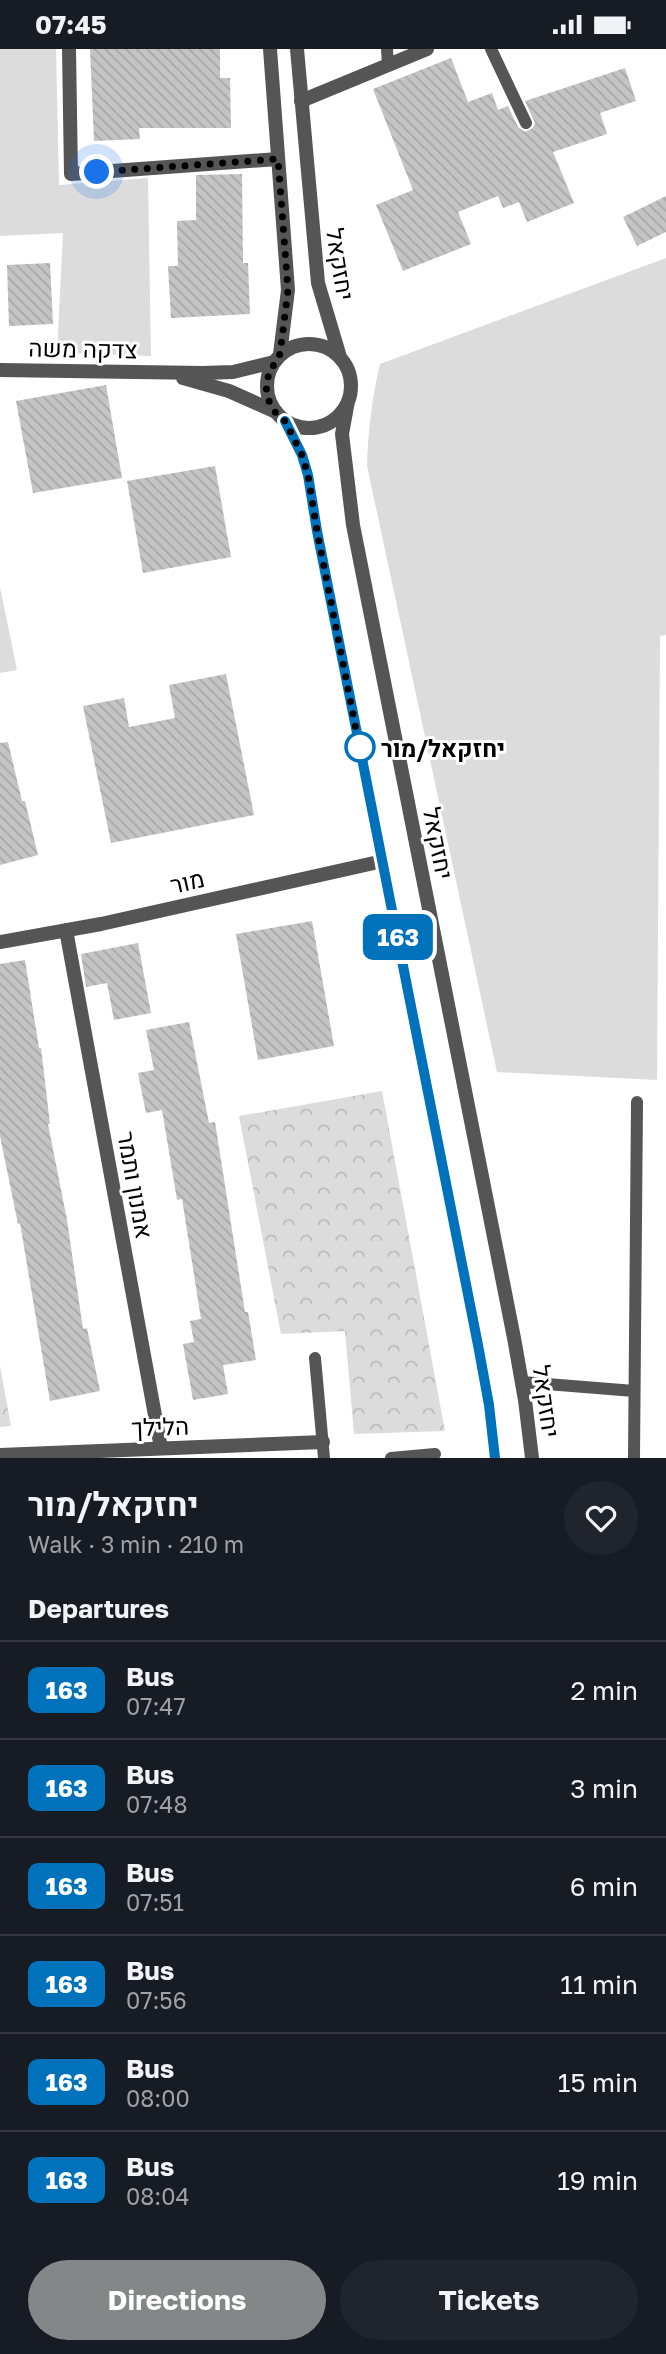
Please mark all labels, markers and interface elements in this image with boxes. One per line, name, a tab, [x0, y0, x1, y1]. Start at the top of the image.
text: 07:45	[35, 9, 107, 40]
your location	[79, 154, 114, 189]
street label: יחזקאל	[321, 226, 361, 302]
street label: צדקה משה	[28, 333, 138, 363]
marker: יחזקאל/מור	[345, 732, 375, 762]
place label: יחזקאל/מור	[381, 733, 505, 762]
street label: יחזקאל	[418, 804, 460, 882]
street label: מור	[167, 863, 207, 899]
line badge: 163	[358, 914, 438, 960]
text: 163	[377, 922, 419, 951]
street label: אמנון ותמר	[112, 1129, 160, 1241]
street label: יחזקאל	[528, 1363, 566, 1439]
street label: הלילך	[131, 1410, 189, 1442]
button: heart	[564, 1481, 638, 1555]
text: יחזקאל/מור	[28, 1484, 199, 1523]
text: Walk · 3 min · 210 m	[28, 1530, 244, 1558]
text: Departures	[28, 1593, 169, 1624]
text: Bus	[126, 1661, 174, 1692]
text: 163	[45, 1675, 88, 1704]
text: 2 min	[570, 1675, 638, 1706]
text: 07:47	[126, 1692, 186, 1720]
text: Bus	[126, 1759, 174, 1790]
text: 163	[45, 1773, 88, 1802]
text: 3 min	[570, 1773, 638, 1804]
text: 07:48	[126, 1790, 187, 1818]
text: Bus	[126, 1857, 174, 1888]
text: 163	[45, 1871, 88, 1900]
text: 6 min	[570, 1871, 638, 1902]
text: 07:51	[126, 1888, 184, 1916]
text: Bus	[126, 1955, 174, 1986]
text: 163	[45, 1969, 88, 1998]
text: 11 min	[560, 1969, 638, 2000]
text: 07:56	[126, 1986, 187, 2014]
text: Bus	[126, 2053, 174, 2084]
text: 163	[45, 2067, 88, 2096]
text: 15 min	[558, 2067, 638, 2098]
text: 08:00	[126, 2084, 190, 2112]
text: Bus	[126, 2151, 174, 2182]
text: 163	[45, 2165, 88, 2194]
text: 19 min	[557, 2165, 638, 2196]
text: 08:04	[126, 2182, 189, 2210]
button: Directions	[28, 2260, 326, 2340]
button: Tickets	[340, 2260, 638, 2340]

